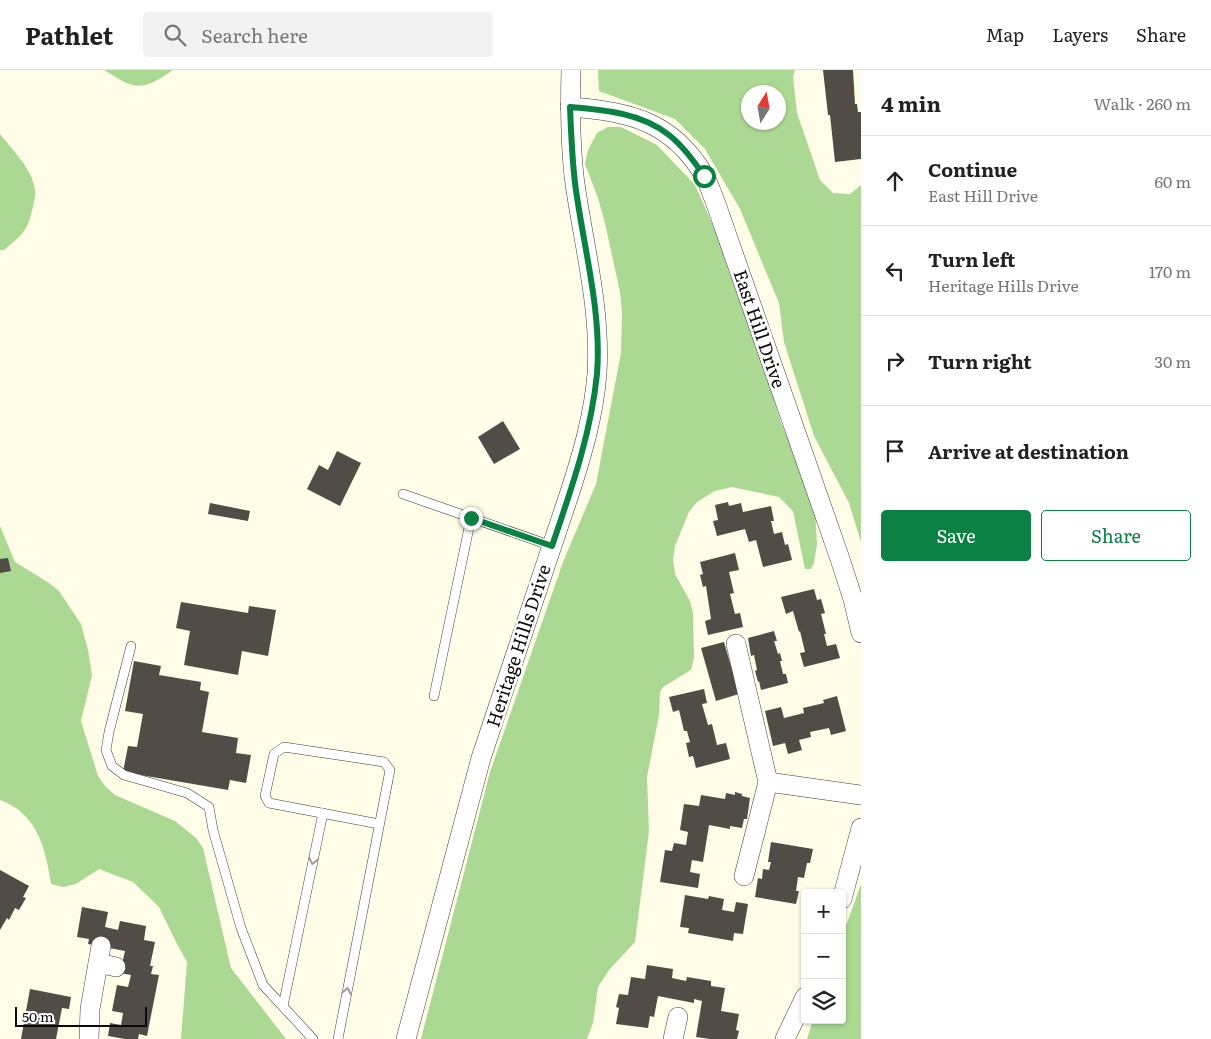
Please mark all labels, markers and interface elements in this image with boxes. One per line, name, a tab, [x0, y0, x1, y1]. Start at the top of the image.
search box	[143, 12, 493, 57]
text: Pathlet	[25, 17, 113, 52]
icon: search	[161, 21, 189, 49]
text: Search here	[201, 21, 308, 49]
text: Map	[986, 21, 1024, 48]
text: Layers	[1052, 21, 1108, 48]
text: Share	[1136, 21, 1186, 48]
north arrow	[741, 85, 786, 130]
text: 4 min	[881, 87, 941, 118]
text: Walk · 260 m	[1094, 91, 1191, 115]
text: Continue	[928, 155, 1017, 183]
route start	[693, 165, 716, 188]
icon: ahead	[881, 167, 909, 195]
text: 60 m	[1154, 169, 1191, 193]
text: East Hill Drive	[928, 183, 1038, 207]
text: Turn left	[928, 245, 1015, 273]
icon: left	[881, 257, 909, 285]
text: 170 m	[1149, 259, 1191, 283]
street label: East Hill Drive	[727, 266, 793, 391]
text: Heritage Hills Drive	[928, 273, 1079, 297]
icon: right	[881, 347, 909, 375]
text: Turn right	[928, 347, 1032, 375]
text: 30 m	[1154, 349, 1191, 373]
icon: arrive	[881, 437, 909, 465]
text: Arrive at destination	[928, 437, 1129, 465]
route end	[460, 507, 483, 530]
button: Save	[881, 510, 1031, 561]
button: Share	[1041, 510, 1191, 561]
street label: Heritage Hills Drive	[479, 561, 557, 730]
one-way arrow	[308, 857, 318, 865]
map controls	[801, 889, 846, 1024]
button: +	[801, 889, 846, 934]
button: −	[801, 934, 846, 979]
button: layers	[801, 979, 846, 1024]
one-way arrow	[342, 987, 352, 995]
scale bar	[15, 1004, 148, 1027]
text: 50 m	[22, 1006, 54, 1026]

